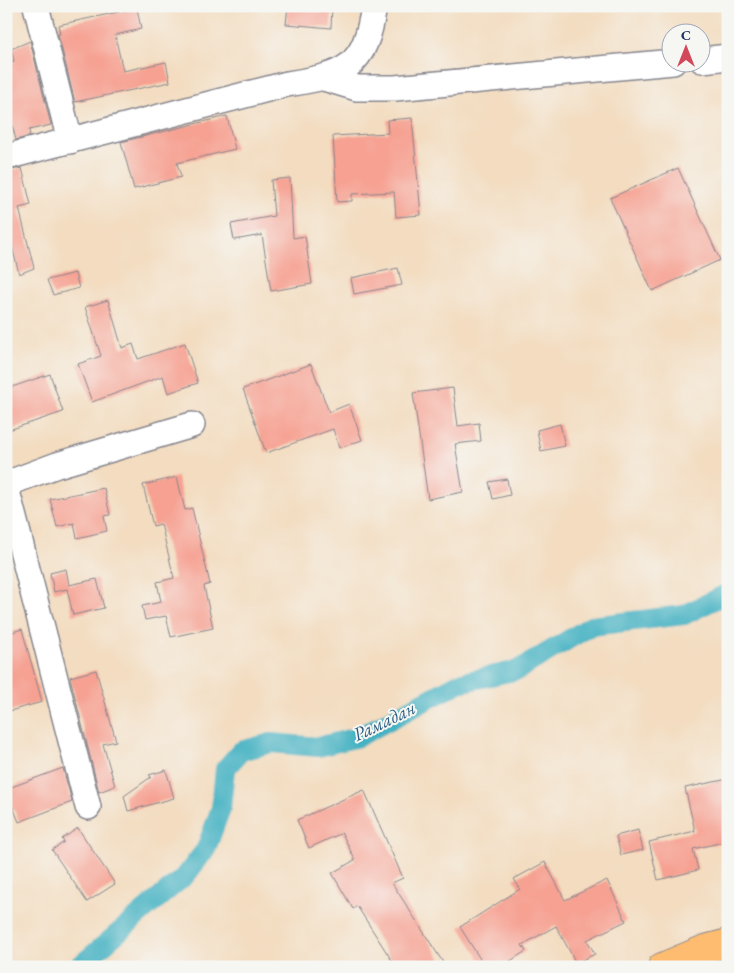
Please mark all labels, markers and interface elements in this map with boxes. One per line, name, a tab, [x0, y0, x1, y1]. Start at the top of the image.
north arrow	[662, 22, 712, 72]
text: С	[681, 26, 691, 44]
water label: Рамадан	[348, 695, 420, 747]

